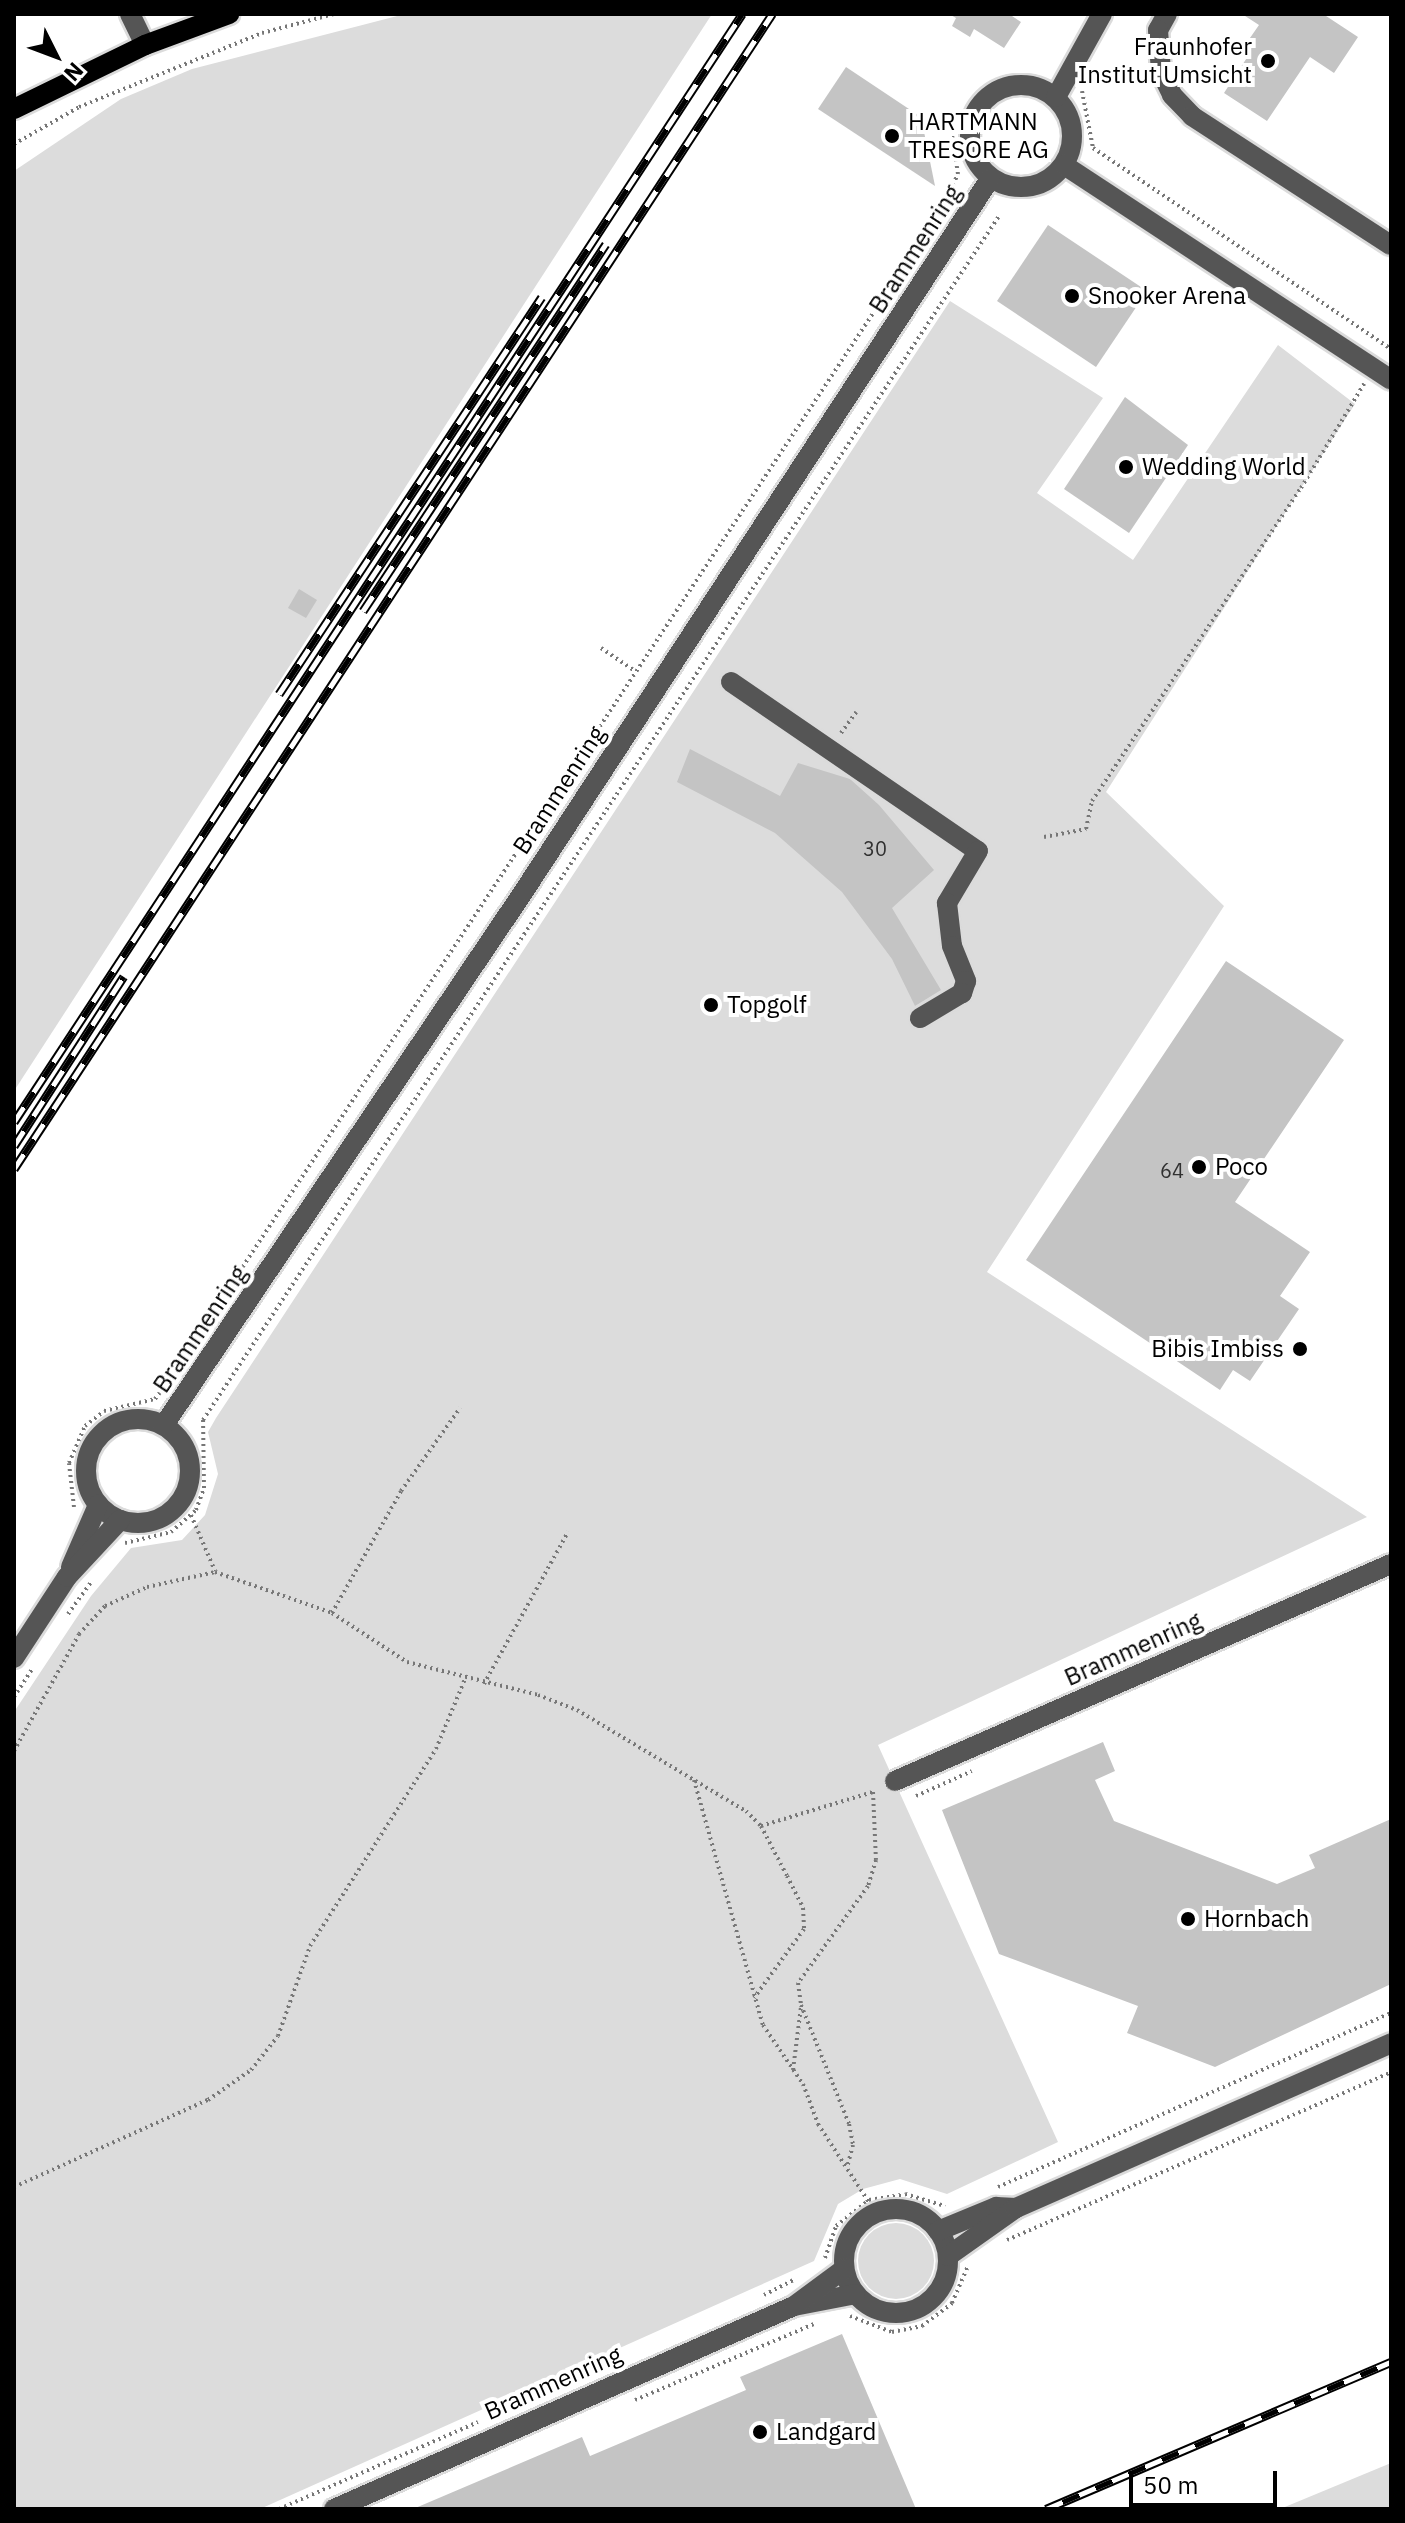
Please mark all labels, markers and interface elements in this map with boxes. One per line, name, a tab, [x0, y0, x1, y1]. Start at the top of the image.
north arrow	[16, 16, 96, 96]
place label: Fraunhofer Institut Umsicht	[1078, 33, 1252, 89]
marker: Fraunhofer Institut Umsicht	[1259, 52, 1277, 70]
text: N	[58, 57, 90, 88]
place label: HARTMANN TRESORE AG	[908, 108, 1049, 164]
marker: HARTMANN TRESORE AG	[883, 127, 901, 145]
street label: Brammenring	[863, 180, 967, 318]
place label: Snooker Arena	[1088, 282, 1246, 310]
marker: Snooker Arena	[1063, 287, 1081, 305]
place label: Wedding World	[1142, 453, 1306, 481]
marker: Wedding World	[1117, 458, 1135, 476]
street label: Brammenring	[507, 721, 611, 859]
house number: 30	[863, 836, 887, 860]
place label: Topgolf	[727, 991, 807, 1019]
marker: Topgolf	[702, 996, 720, 1014]
place label: Poco	[1215, 1153, 1268, 1181]
house number: 64	[1160, 1158, 1184, 1182]
marker: Poco	[1190, 1158, 1208, 1176]
street label: Brammenring	[147, 1260, 253, 1398]
place label: Bibis Imbiss	[1151, 1335, 1284, 1363]
marker: Bibis Imbiss	[1291, 1340, 1309, 1358]
street label: Brammenring	[1060, 1606, 1206, 1692]
place label: Hornbach	[1204, 1905, 1309, 1933]
marker: Hornbach	[1179, 1910, 1197, 1928]
street label: Brammenring	[480, 2340, 626, 2426]
place label: Landgard	[776, 2418, 876, 2446]
marker: Landgard	[751, 2423, 769, 2441]
scale bar	[1133, 2455, 1281, 2505]
text: 50 m	[1143, 2469, 1198, 2501]

